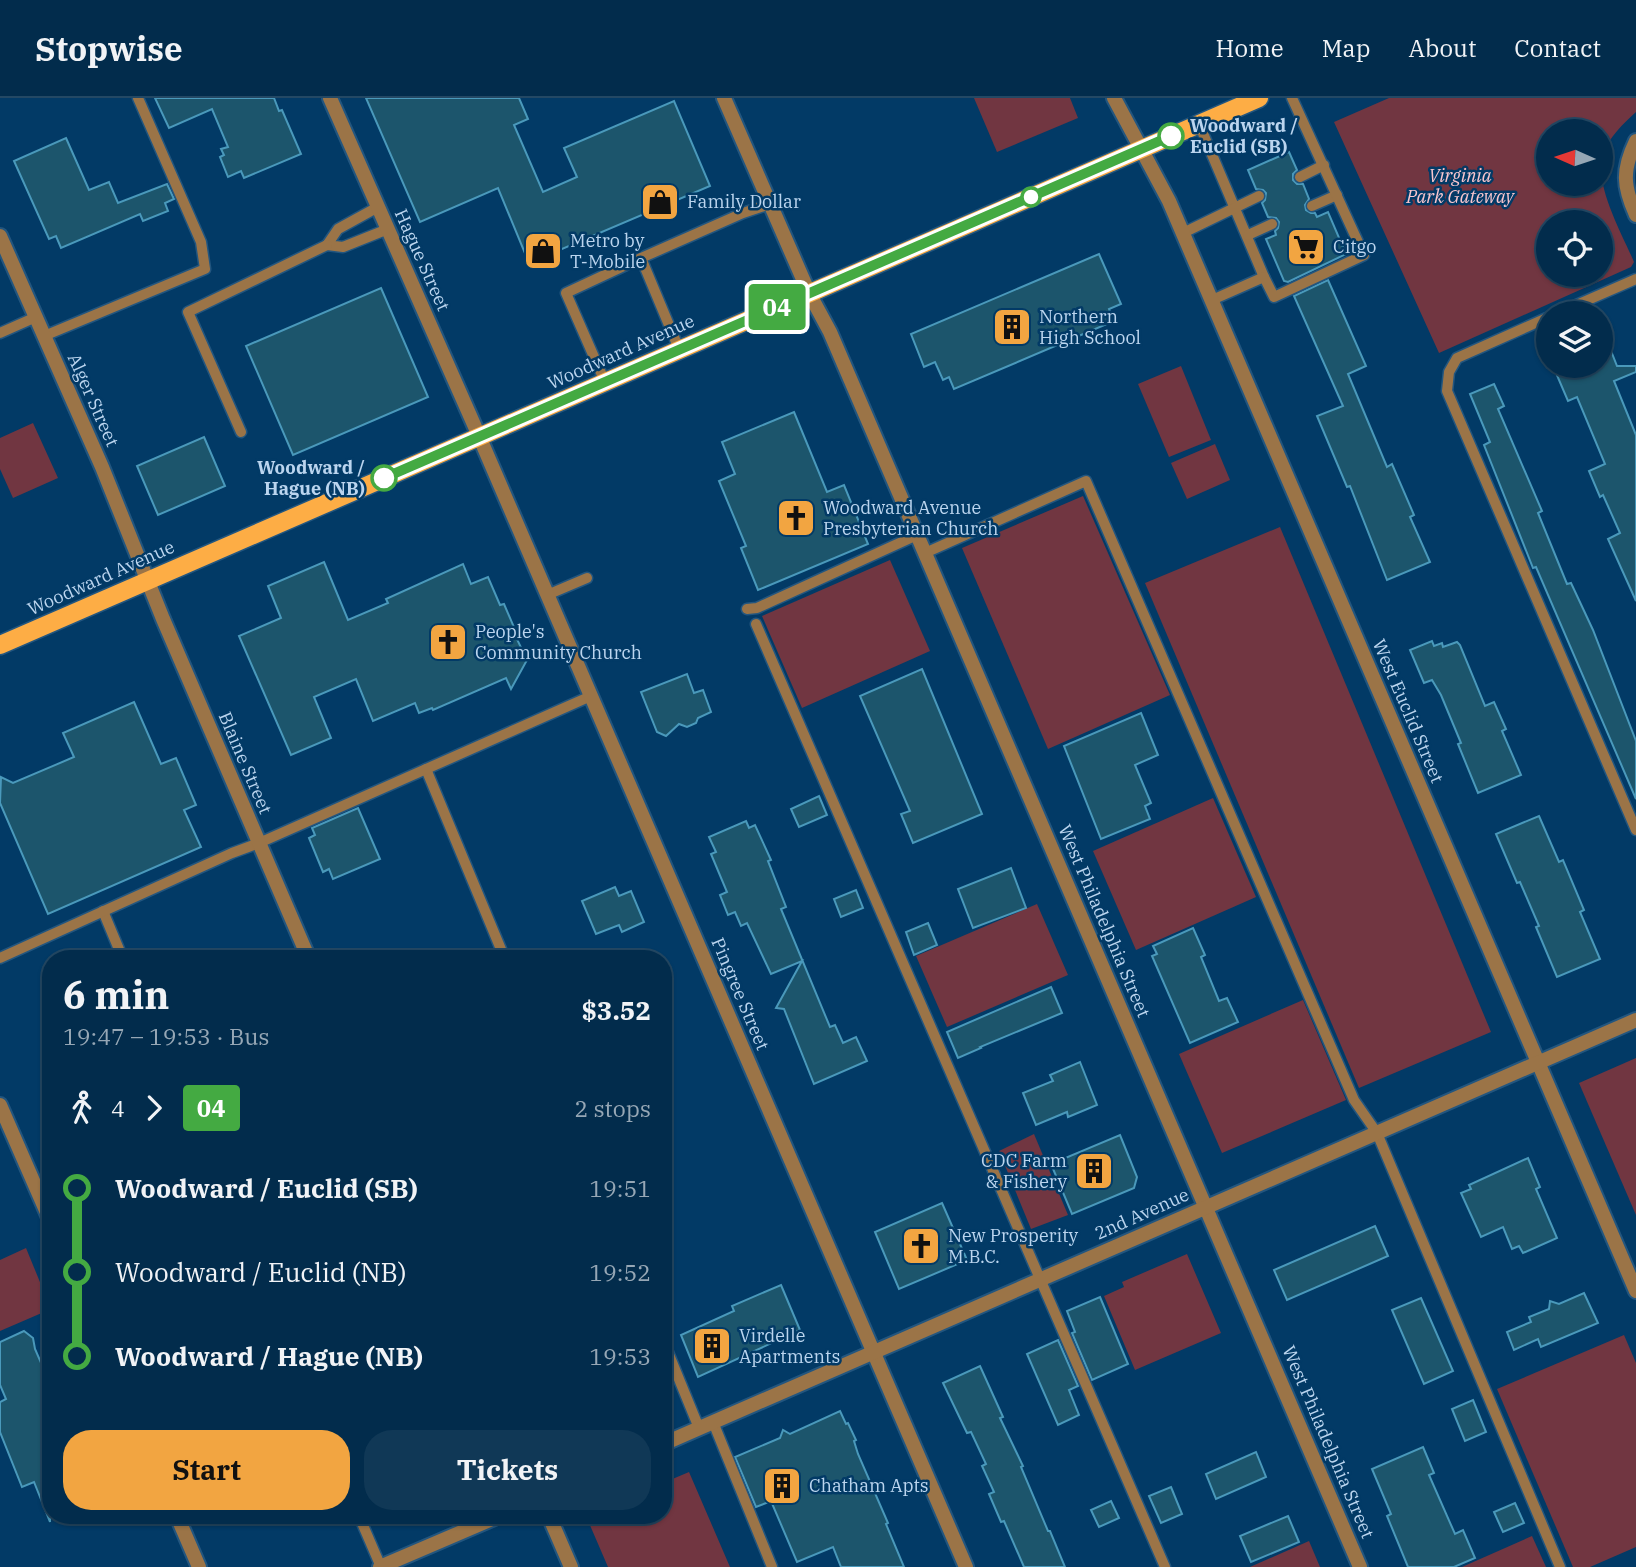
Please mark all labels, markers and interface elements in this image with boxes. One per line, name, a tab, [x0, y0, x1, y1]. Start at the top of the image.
text: Stopwise	[35, 27, 183, 70]
text: Home	[1216, 32, 1284, 64]
text: Map	[1322, 32, 1370, 64]
text: About	[1408, 32, 1476, 64]
text: Contact	[1514, 32, 1601, 64]
place label: Woodward / Euclid (SB)	[1190, 114, 1298, 158]
north arrow	[1536, 119, 1614, 196]
map controls	[1536, 119, 1613, 378]
marker: Woodward / Euclid (SB)	[1158, 123, 1184, 149]
park label: Virginia Park Gateway	[1405, 164, 1516, 208]
shop icon: Family Dollar	[639, 181, 681, 223]
unlabelled marker	[1021, 187, 1041, 207]
place label: Family Dollar	[687, 190, 801, 213]
street label: Hague Street	[390, 205, 455, 314]
button: locate	[1536, 210, 1613, 287]
supermarket icon: Citgo	[1285, 226, 1327, 268]
place label: Metro by T-Mobile	[570, 229, 645, 273]
shop icon: Metro by T-Mobile	[522, 230, 564, 272]
place label: Citgo	[1333, 235, 1376, 258]
line badge: 04	[746, 284, 808, 330]
text: 04	[763, 291, 791, 323]
button: layers	[1536, 301, 1613, 378]
place label: Northern High School	[1039, 305, 1141, 349]
building icon: Northern High School	[991, 306, 1033, 348]
street label: Woodward Avenue	[544, 309, 698, 394]
street label: Alger Street	[63, 350, 124, 450]
place label: Woodward / Hague (NB)	[257, 456, 365, 500]
marker: Woodward / Hague (NB)	[371, 465, 397, 491]
place label: Woodward Avenue Presbyterian Church	[823, 496, 999, 540]
church icon: Woodward Avenue Presbyterian Church	[775, 497, 817, 539]
street label: Woodward Avenue	[24, 535, 178, 620]
place label: People's Community Church	[475, 620, 642, 664]
church icon: People's Community Church	[427, 621, 469, 663]
street label: West Euclid Street	[1368, 635, 1449, 786]
street label: Blaine Street	[214, 708, 277, 817]
street label: West Philadelphia Street	[1053, 821, 1156, 1021]
street label: Pingree Street	[706, 934, 775, 1054]
text: 6 min	[63, 970, 169, 1019]
text: $3.52	[581, 993, 651, 1027]
text: 19:47 – 19:53 · Bus	[63, 1021, 270, 1051]
icon: walk	[63, 1089, 101, 1127]
icon: forward	[135, 1089, 173, 1127]
text: 04	[197, 1092, 226, 1124]
text: 4	[111, 1093, 125, 1123]
text: 2 stops	[574, 1093, 651, 1123]
place label: CDC Farm & Fishery	[981, 1149, 1067, 1193]
building icon: CDC Farm & Fishery	[1073, 1150, 1115, 1192]
text: Woodward / Euclid (SB)	[115, 1171, 418, 1205]
text: 19:51	[589, 1173, 651, 1203]
street label: 2nd Avenue	[1091, 1183, 1192, 1245]
place label: New Prosperity M.B.C.	[948, 1224, 1079, 1268]
church icon: New Prosperity M.B.C.	[900, 1225, 942, 1267]
text: Woodward / Euclid (NB)	[115, 1255, 407, 1289]
text: 19:52	[589, 1257, 651, 1287]
place label: Virdelle Apartments	[739, 1324, 840, 1368]
building icon: Virdelle Apartments	[691, 1325, 733, 1367]
text: Woodward / Hague (NB)	[115, 1339, 423, 1373]
text: 19:53	[589, 1341, 651, 1371]
street label: West Philadelphia Street	[1277, 1342, 1380, 1542]
button: Start	[63, 1430, 350, 1510]
button: Tickets	[364, 1430, 651, 1510]
building icon: Chatham Apts	[761, 1465, 803, 1507]
place label: Chatham Apts	[809, 1474, 929, 1497]

